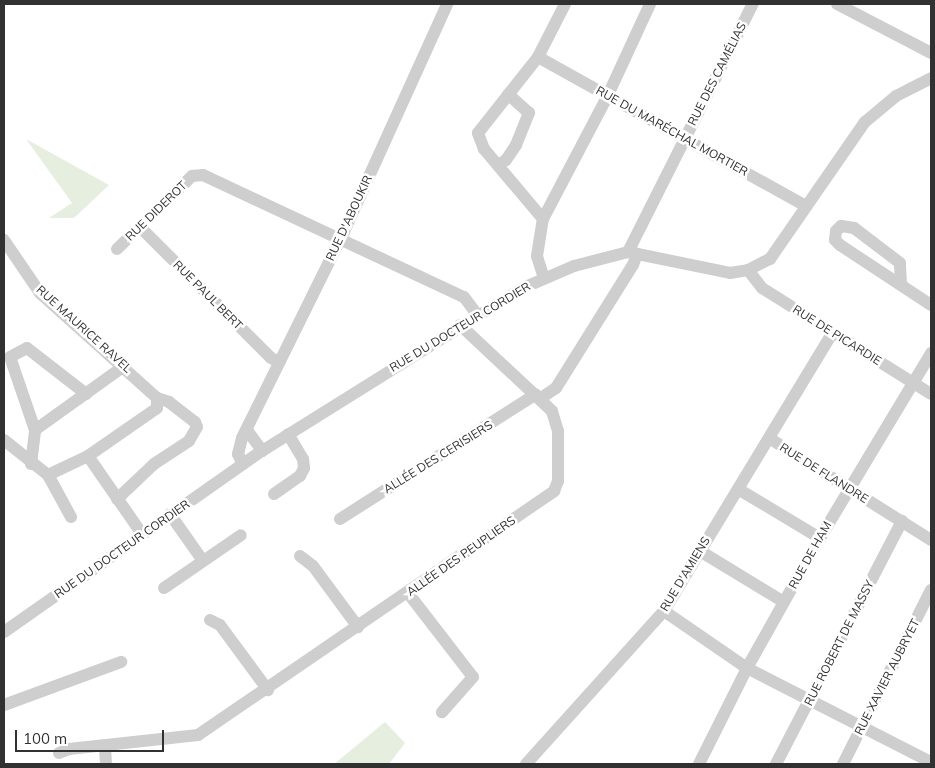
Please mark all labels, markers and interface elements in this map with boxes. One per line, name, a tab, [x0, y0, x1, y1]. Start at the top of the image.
street label: RUE DES CAMÉLIAS	[685, 20, 749, 128]
street label: RUE DU MARÉCHAL MORTIER	[593, 83, 751, 179]
street label: RUE D'ABOUKIR	[323, 173, 375, 263]
street label: RUE DIDEROT	[122, 178, 190, 244]
street label: RUE PAUL BERT	[170, 257, 246, 333]
street label: RUE DU DOCTEUR CORDIER	[387, 279, 533, 375]
street label: RUE MAURICE RAVEL	[33, 282, 135, 376]
street label: RUE DE PICARDIE	[790, 302, 884, 368]
street label: ALLÉE DES CERISIERS	[381, 418, 495, 496]
street label: RUE DE FLANDRE	[777, 440, 871, 506]
street label: RUE DU DOCTEUR CORDIER	[52, 497, 192, 601]
street label: ALLÉE DES PEUPLIERS	[404, 513, 518, 599]
street label: RUE DE HAM	[786, 519, 834, 591]
street label: RUE D'AMIENS	[657, 534, 713, 614]
street label: RUE ROBERT DE MASSY	[801, 578, 877, 708]
street label: RUE XAVIER AUBRYET	[851, 616, 923, 738]
scale bar	[18, 720, 166, 752]
text: 100 m	[23, 729, 67, 748]

